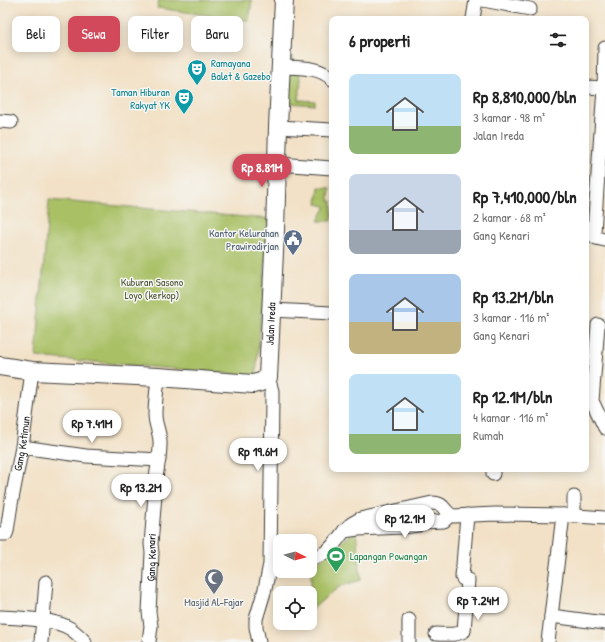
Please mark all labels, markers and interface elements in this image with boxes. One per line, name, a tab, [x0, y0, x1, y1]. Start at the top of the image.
chip: Beli	[12, 16, 60, 52]
chip: Sewa	[68, 16, 120, 52]
chip: Filter	[128, 16, 183, 52]
chip: Baru	[191, 16, 243, 52]
text: 6 properti	[349, 29, 411, 52]
icon: filters	[547, 29, 569, 51]
place label: Ramayana Balet & Gazebo	[211, 56, 271, 83]
theatre icon: Ramayana Balet & Gazebo	[186, 58, 208, 86]
place label: Taman Hiburan Rakyat YK	[111, 85, 170, 112]
text: Rp 8,810,000/bln	[473, 85, 577, 108]
theatre icon: Taman Hiburan Rakyat YK	[173, 87, 195, 115]
icon: home	[381, 90, 429, 138]
text: 3 kamar · 98 m²	[473, 108, 545, 126]
text: Jalan Ireda	[473, 126, 524, 144]
pin: Rp 8.81M	[221, 154, 303, 188]
text: Rp 8.81M	[242, 158, 282, 176]
text: Rp 7,410,000/bln	[473, 185, 577, 208]
icon: home	[381, 190, 429, 238]
text: 2 kamar · 68 m²	[473, 208, 546, 226]
place label: Kantor Kelurahan Prawirodirjan	[209, 226, 279, 253]
text: Gang Kenari	[473, 226, 530, 244]
public building icon: Kantor Kelurahan Prawirodirjan	[282, 228, 304, 256]
park label: Kuburan Sasono Loyo (kerkop)	[121, 275, 184, 302]
text: Rp 13.2M/bln	[473, 285, 554, 308]
icon: home	[381, 290, 429, 338]
street label: Jalan Ireda	[263, 301, 279, 346]
text: 3 kamar · 116 m²	[473, 308, 549, 326]
text: Gang Kenari	[473, 326, 530, 344]
text: Rp 12.1M/bln	[473, 385, 552, 408]
icon: home	[381, 390, 429, 438]
text: 4 kamar · 116 m²	[473, 408, 548, 426]
pin: Rp 7.41M	[51, 410, 133, 444]
text: Rp 7.41M	[71, 414, 113, 432]
street label: Gang Ketimun	[11, 415, 33, 472]
text: Rumah	[473, 426, 504, 444]
pin: Rp 19.6M	[217, 438, 299, 472]
text: Rp 19.6M	[238, 442, 278, 460]
pin: Rp 13.2M	[100, 474, 182, 508]
text: Rp 13.2M	[120, 478, 162, 496]
pin: Rp 12.1M	[364, 505, 446, 539]
text: Rp 12.1M	[385, 509, 425, 527]
street label: Gang Kenari	[144, 533, 159, 582]
north arrow	[273, 534, 317, 578]
map controls	[273, 534, 317, 630]
sports icon: Lapangan Powangan	[325, 545, 347, 573]
place label: Lapangan Powangan	[350, 549, 427, 563]
mosque icon: Masjid Al-Fajar	[203, 567, 225, 595]
button: locate	[273, 586, 317, 630]
pin: Rp 7.24M	[437, 587, 519, 621]
text: Rp 7.24M	[457, 591, 499, 609]
place label: Masjid Al-Fajar	[184, 595, 244, 609]

